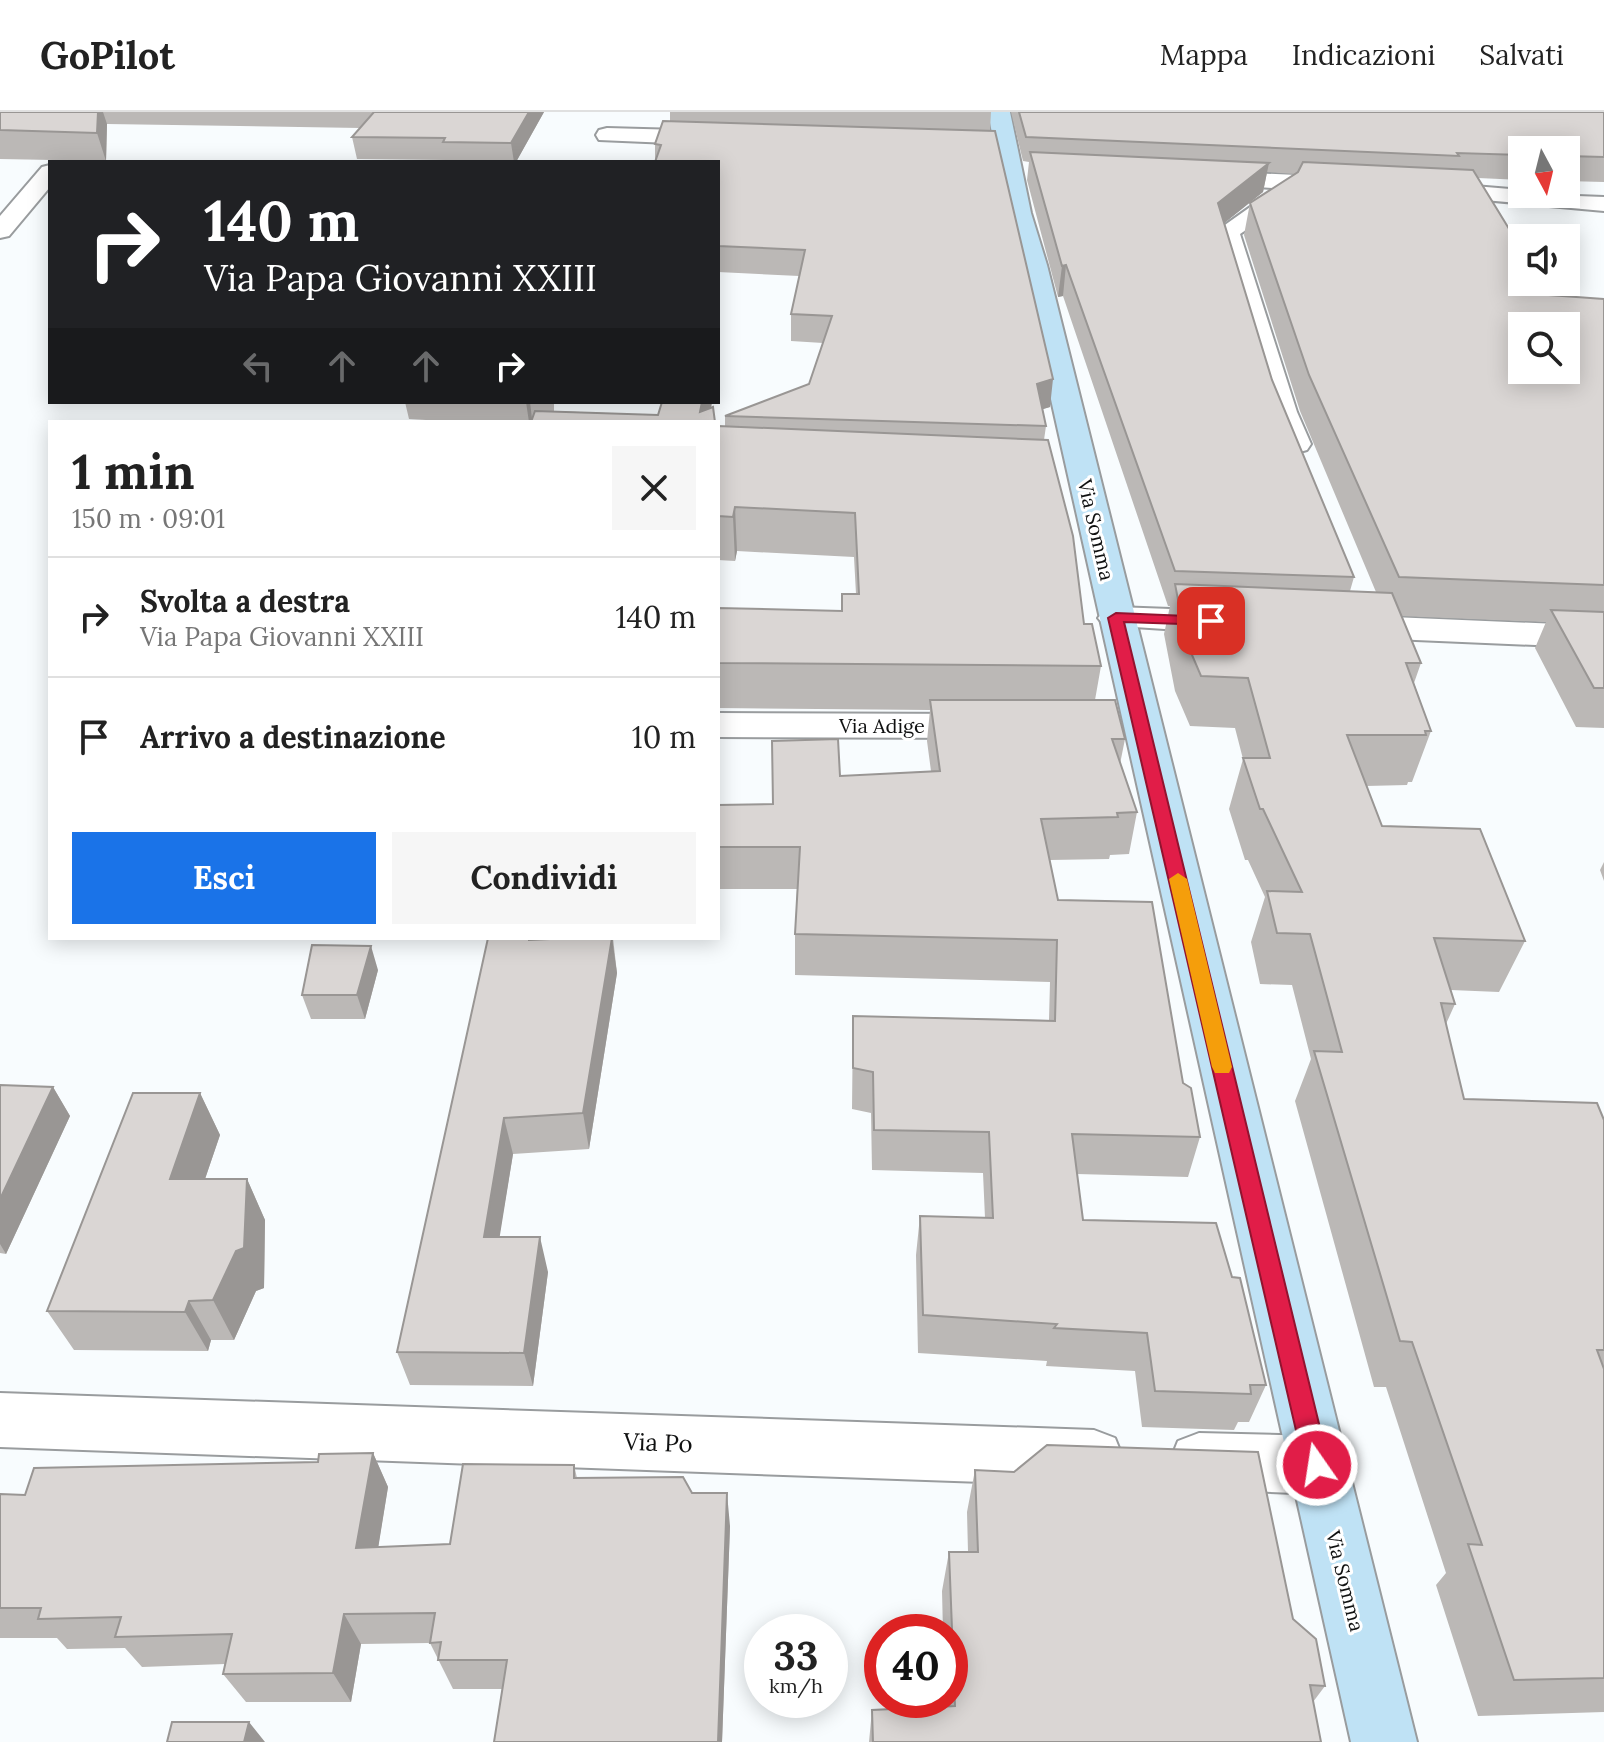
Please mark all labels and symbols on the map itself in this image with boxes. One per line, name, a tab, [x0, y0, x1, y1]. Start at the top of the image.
north arrow	[1508, 136, 1580, 208]
street label: Via Somma	[1072, 476, 1120, 583]
pin	[1177, 587, 1245, 655]
street label: Via Adige	[838, 713, 925, 738]
position arrow	[1275, 1423, 1359, 1507]
street label: Via Po	[622, 1426, 693, 1459]
street label: Via Somma	[1321, 1527, 1370, 1634]
speed limit sign: 40	[864, 1614, 968, 1718]

